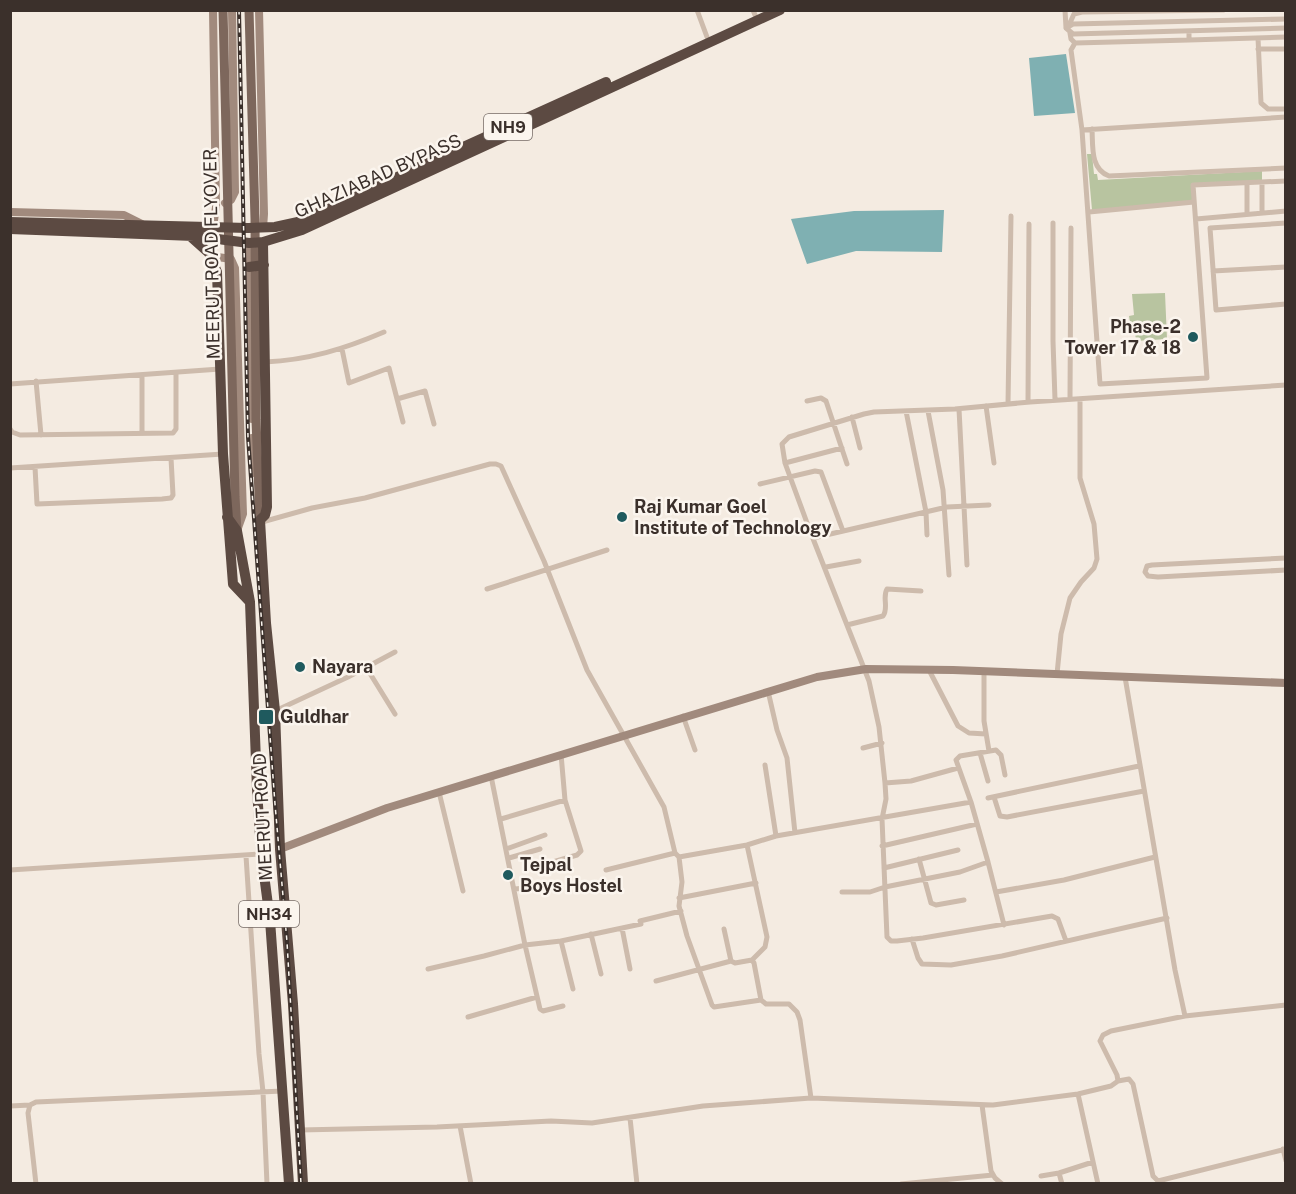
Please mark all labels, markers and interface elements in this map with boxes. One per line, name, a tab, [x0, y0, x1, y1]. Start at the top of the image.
road number: NH9	[484, 114, 532, 140]
street label: GHAZIABAD BYPASS	[291, 129, 464, 222]
street label: MEERUT ROAD FLYOVER	[199, 149, 224, 359]
place label: Phase-2 Tower 17 & 18	[1064, 316, 1181, 358]
marker: Phase-2 Tower 17 & 18	[1186, 330, 1200, 344]
place label: Raj Kumar Goel Institute of Technology	[634, 496, 832, 538]
marker: Raj Kumar Goel Institute of Technology	[615, 510, 629, 524]
place label: Nayara	[312, 656, 373, 677]
marker: Nayara	[293, 660, 307, 674]
place label: Guldhar	[280, 706, 350, 727]
marker: Guldhar	[257, 708, 275, 726]
street label: MEERUT ROAD	[249, 753, 276, 881]
place label: Tejpal Boys Hostel	[520, 854, 623, 896]
marker: Tejpal Boys Hostel	[501, 868, 515, 882]
road number: NH34	[239, 901, 299, 927]

